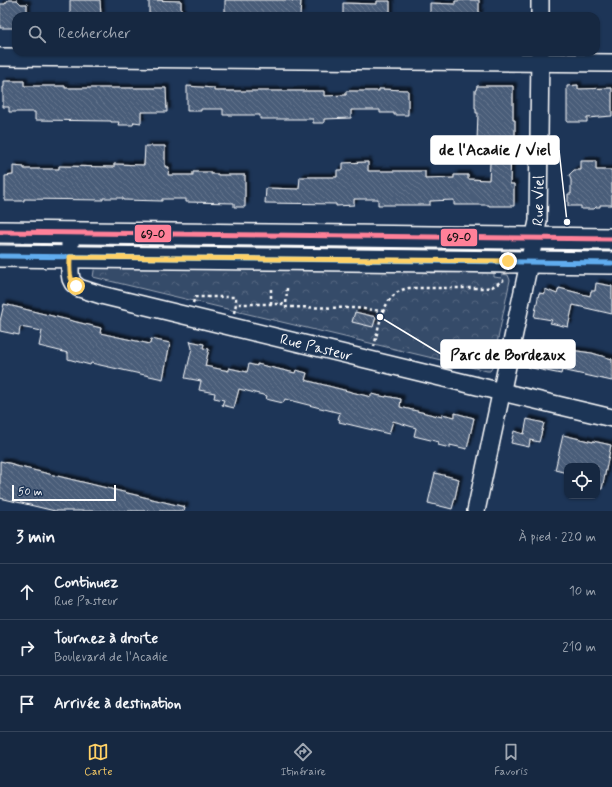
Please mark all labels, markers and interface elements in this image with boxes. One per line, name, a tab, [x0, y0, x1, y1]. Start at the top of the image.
search box	[12, 12, 600, 56]
icon: search	[26, 23, 48, 45]
text: Rechercher	[58, 24, 131, 44]
callout: de l'Acadie / Viel	[431, 136, 559, 164]
text: de l'Acadie / Viel	[439, 140, 551, 161]
street label: Rue Viel	[528, 175, 550, 228]
line badge: 69-O	[134, 224, 172, 243]
text: 69-O	[141, 228, 165, 242]
line badge: 69-O	[440, 228, 478, 247]
text: 69-O	[447, 231, 471, 245]
route end	[499, 252, 517, 270]
route start	[67, 277, 85, 295]
street label: Rue Pasteur	[278, 330, 354, 366]
callout: Parc de Bordeaux	[441, 340, 575, 368]
text: Parc de Bordeaux	[450, 345, 566, 366]
map controls	[564, 463, 600, 499]
button: locate	[564, 463, 600, 499]
scale bar	[12, 483, 116, 502]
text: 50 m	[18, 485, 43, 499]
text: 3 min	[16, 526, 55, 548]
text: À pied · 220 m	[519, 529, 596, 546]
text: Continuez	[54, 573, 118, 593]
icon: ahead	[16, 581, 38, 603]
text: 10 m	[569, 583, 596, 600]
text: Rue Pasteur	[54, 593, 118, 610]
text: Tournez à droite	[54, 629, 158, 649]
icon: right	[16, 637, 38, 659]
text: 210 m	[562, 639, 596, 656]
text: Boulevard de l'Acadie	[54, 649, 168, 666]
icon: arrive	[16, 693, 38, 715]
text: Arrivée à destination	[54, 694, 181, 714]
tab: Carte	[84, 741, 112, 779]
tab: Itinéraire	[281, 741, 326, 779]
tab: Favoris	[494, 741, 528, 779]

